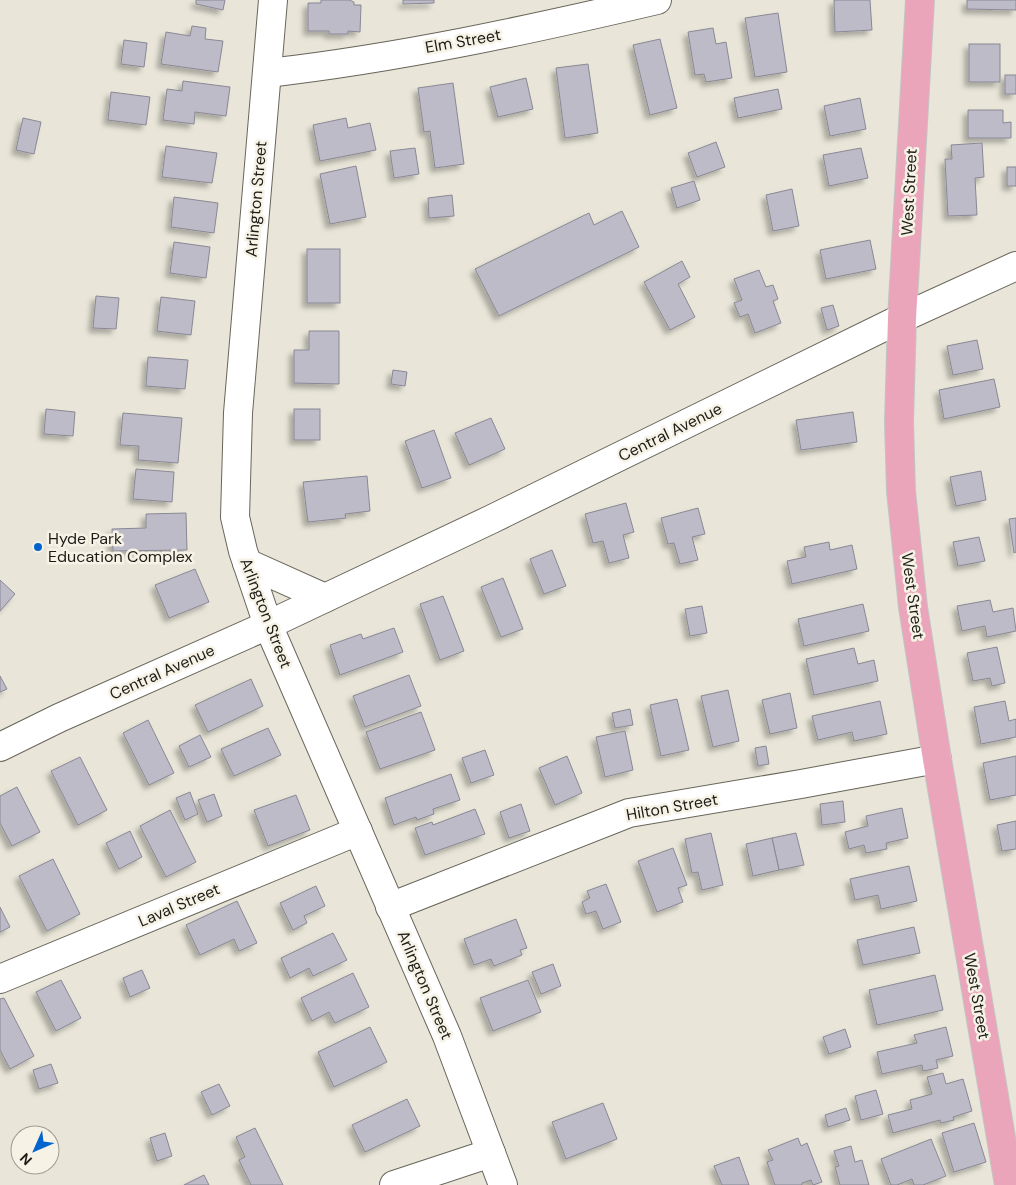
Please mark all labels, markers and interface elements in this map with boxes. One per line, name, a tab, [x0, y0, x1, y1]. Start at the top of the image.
street label: Elm Street	[424, 24, 502, 58]
street label: Arlington Street	[240, 140, 272, 258]
street label: West Street	[896, 148, 922, 236]
street label: Central Avenue	[615, 398, 725, 466]
place label: Hyde Park Education Complex	[48, 528, 192, 567]
marker: Hyde Park Education Complex	[32, 541, 44, 553]
street label: West Street	[897, 551, 929, 641]
street label: Arlington Street	[235, 555, 297, 671]
street label: Central Avenue	[106, 639, 218, 705]
street label: Hilton Street	[625, 789, 719, 825]
street label: Laval Street	[135, 878, 223, 932]
street label: Arlington Street	[393, 927, 457, 1043]
street label: West Street	[959, 951, 995, 1041]
north arrow	[10, 1125, 60, 1175]
text: N	[16, 1149, 36, 1169]

